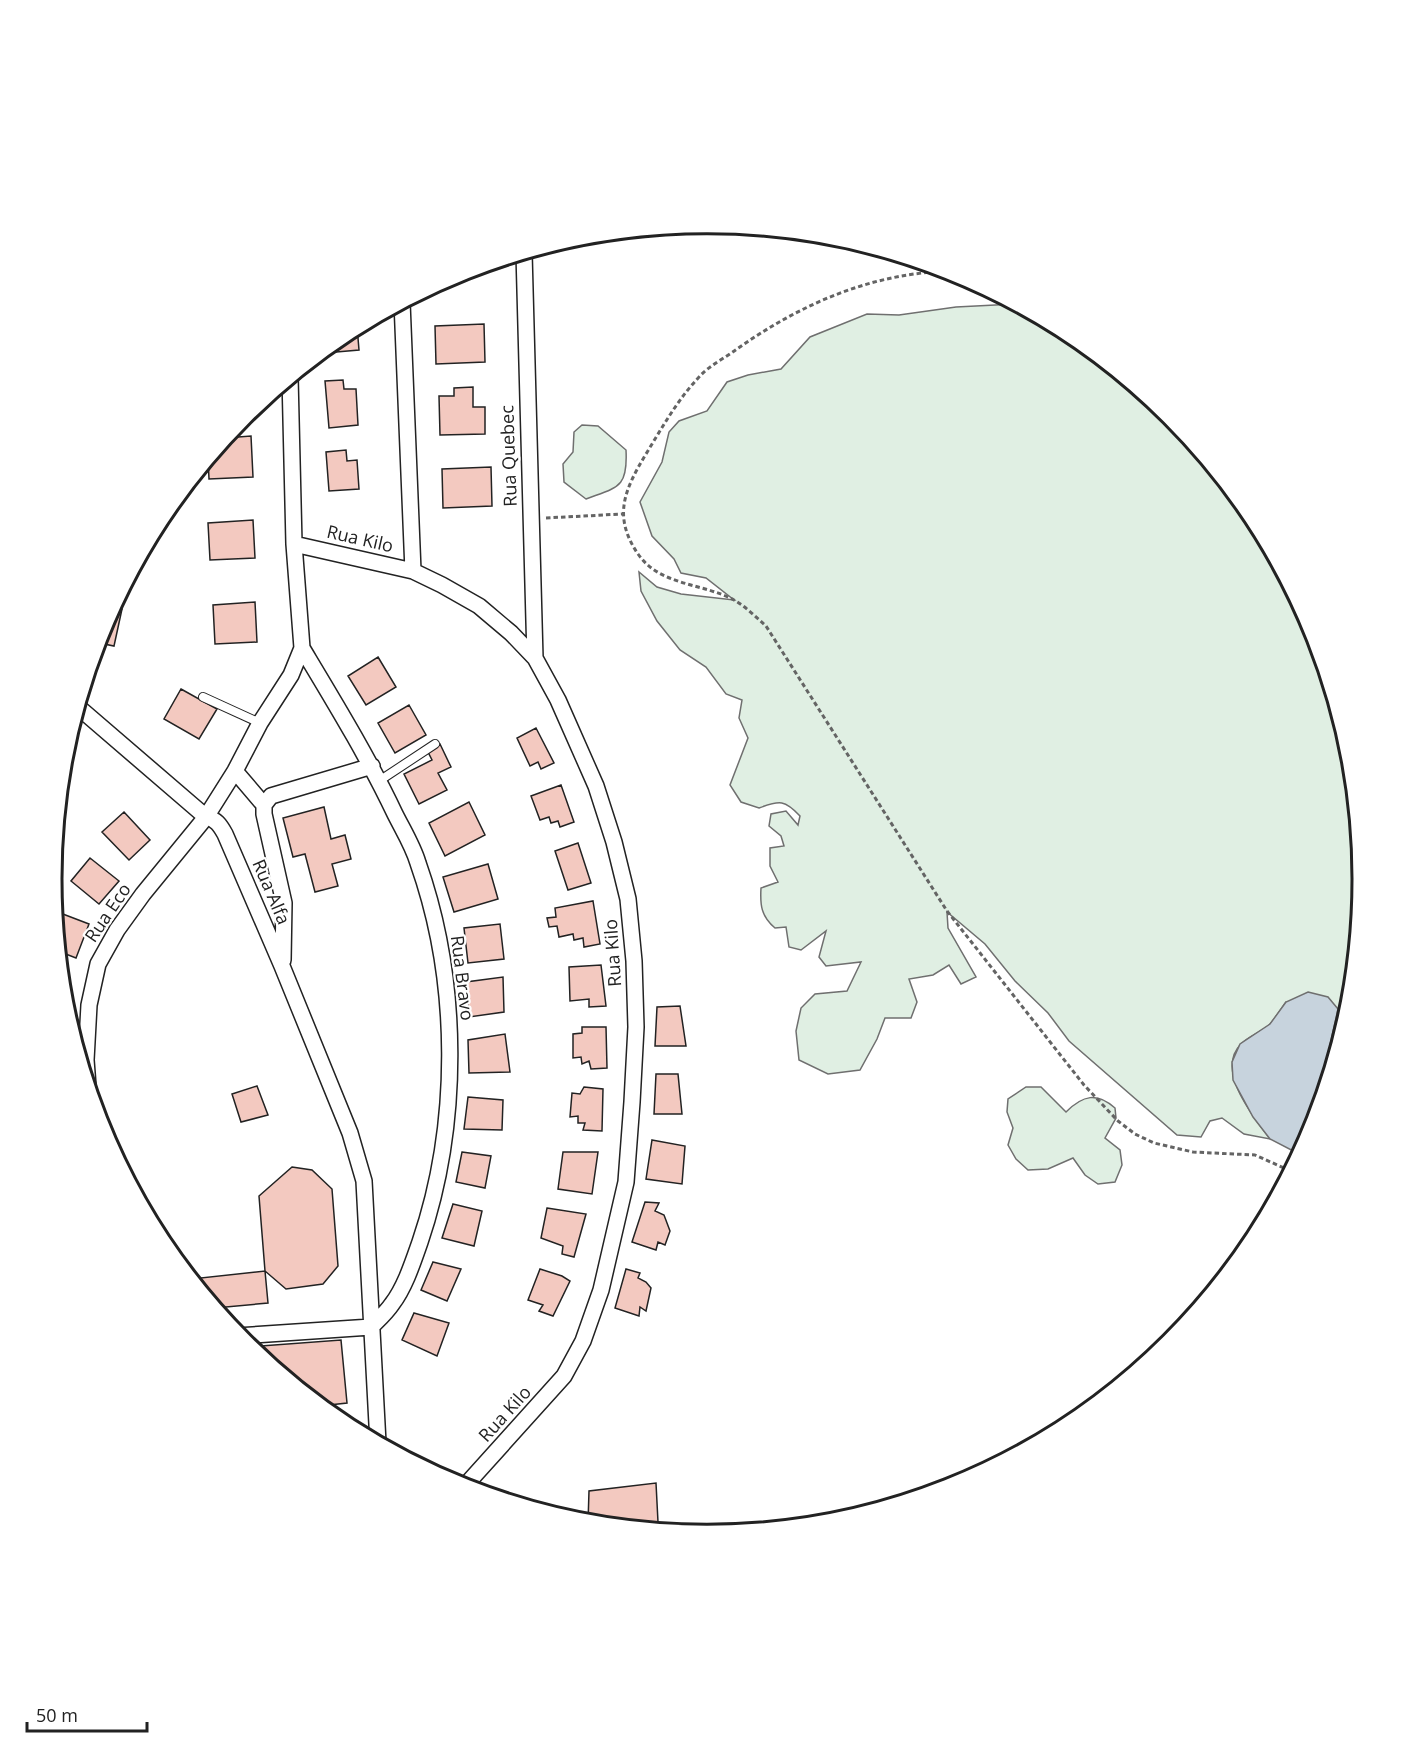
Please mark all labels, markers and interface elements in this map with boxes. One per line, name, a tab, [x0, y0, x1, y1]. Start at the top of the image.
street label: Rua Quebec	[494, 404, 522, 507]
street label: Rua Kilo	[325, 519, 396, 557]
street label: Rua Alfa	[247, 855, 296, 928]
street label: Rua Eco	[79, 878, 136, 947]
street label: Rua Kilo	[598, 918, 626, 988]
street label: Rua Bravo	[446, 934, 480, 1022]
street label: Rua Kilo	[473, 1380, 536, 1447]
scale bar	[27, 1695, 147, 1733]
text: 50 m	[36, 1703, 78, 1727]

